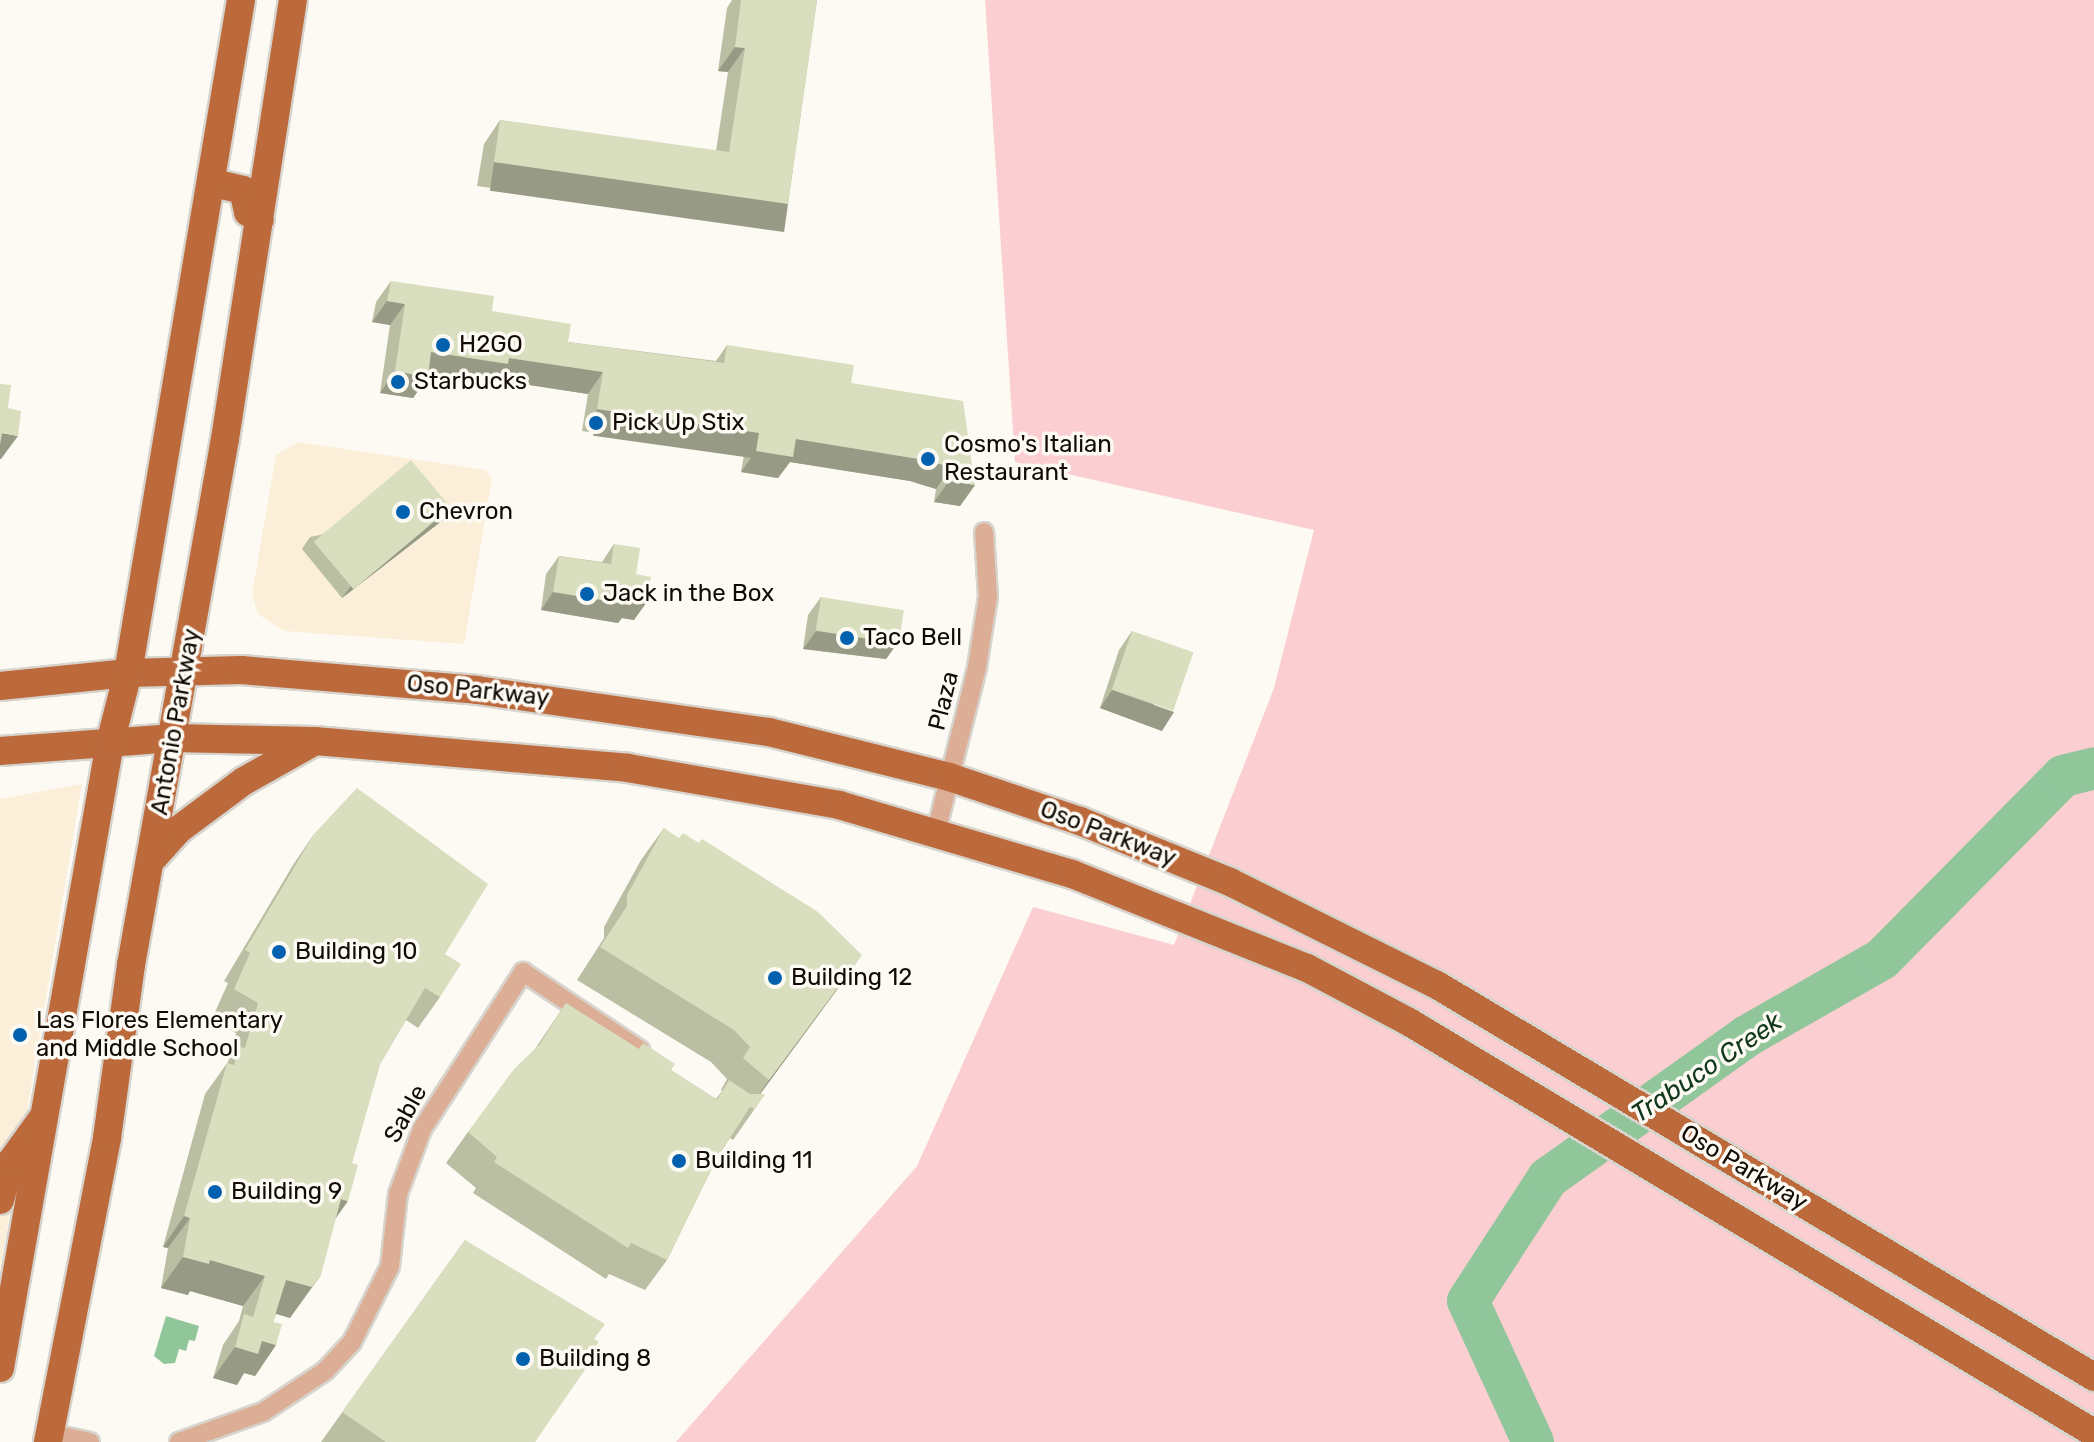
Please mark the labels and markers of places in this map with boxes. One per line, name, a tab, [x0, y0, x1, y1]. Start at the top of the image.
place label: H2GO	[459, 331, 523, 359]
marker: H2GO	[434, 336, 452, 354]
place label: Starbucks	[414, 368, 527, 396]
marker: Starbucks	[389, 373, 407, 391]
place label: Pick Up Stix	[612, 409, 745, 437]
marker: Pick Up Stix	[587, 414, 605, 432]
place label: Cosmo's Italian Restaurant	[944, 431, 1112, 487]
marker: Cosmo's Italian Restaurant	[919, 450, 937, 468]
place label: Chevron	[419, 498, 513, 526]
marker: Chevron	[394, 503, 412, 521]
place label: Jack in the Box	[603, 580, 775, 608]
marker: Jack in the Box	[578, 585, 596, 603]
place label: Taco Bell	[863, 624, 962, 652]
marker: Taco Bell	[838, 629, 856, 647]
place label: Building 10	[295, 938, 417, 966]
marker: Building 10	[270, 943, 288, 961]
place label: Building 12	[791, 964, 912, 992]
marker: Building 12	[766, 969, 784, 987]
place label: Las Flores Elementary and Middle School	[36, 1007, 283, 1063]
marker: Las Flores Elementary and Middle School	[11, 1026, 29, 1044]
place label: Building 11	[695, 1147, 813, 1175]
marker: Building 11	[670, 1152, 688, 1170]
place label: Building 9	[231, 1178, 342, 1206]
marker: Building 9	[206, 1183, 224, 1201]
place label: Building 8	[539, 1345, 651, 1373]
marker: Building 8	[514, 1350, 532, 1368]

